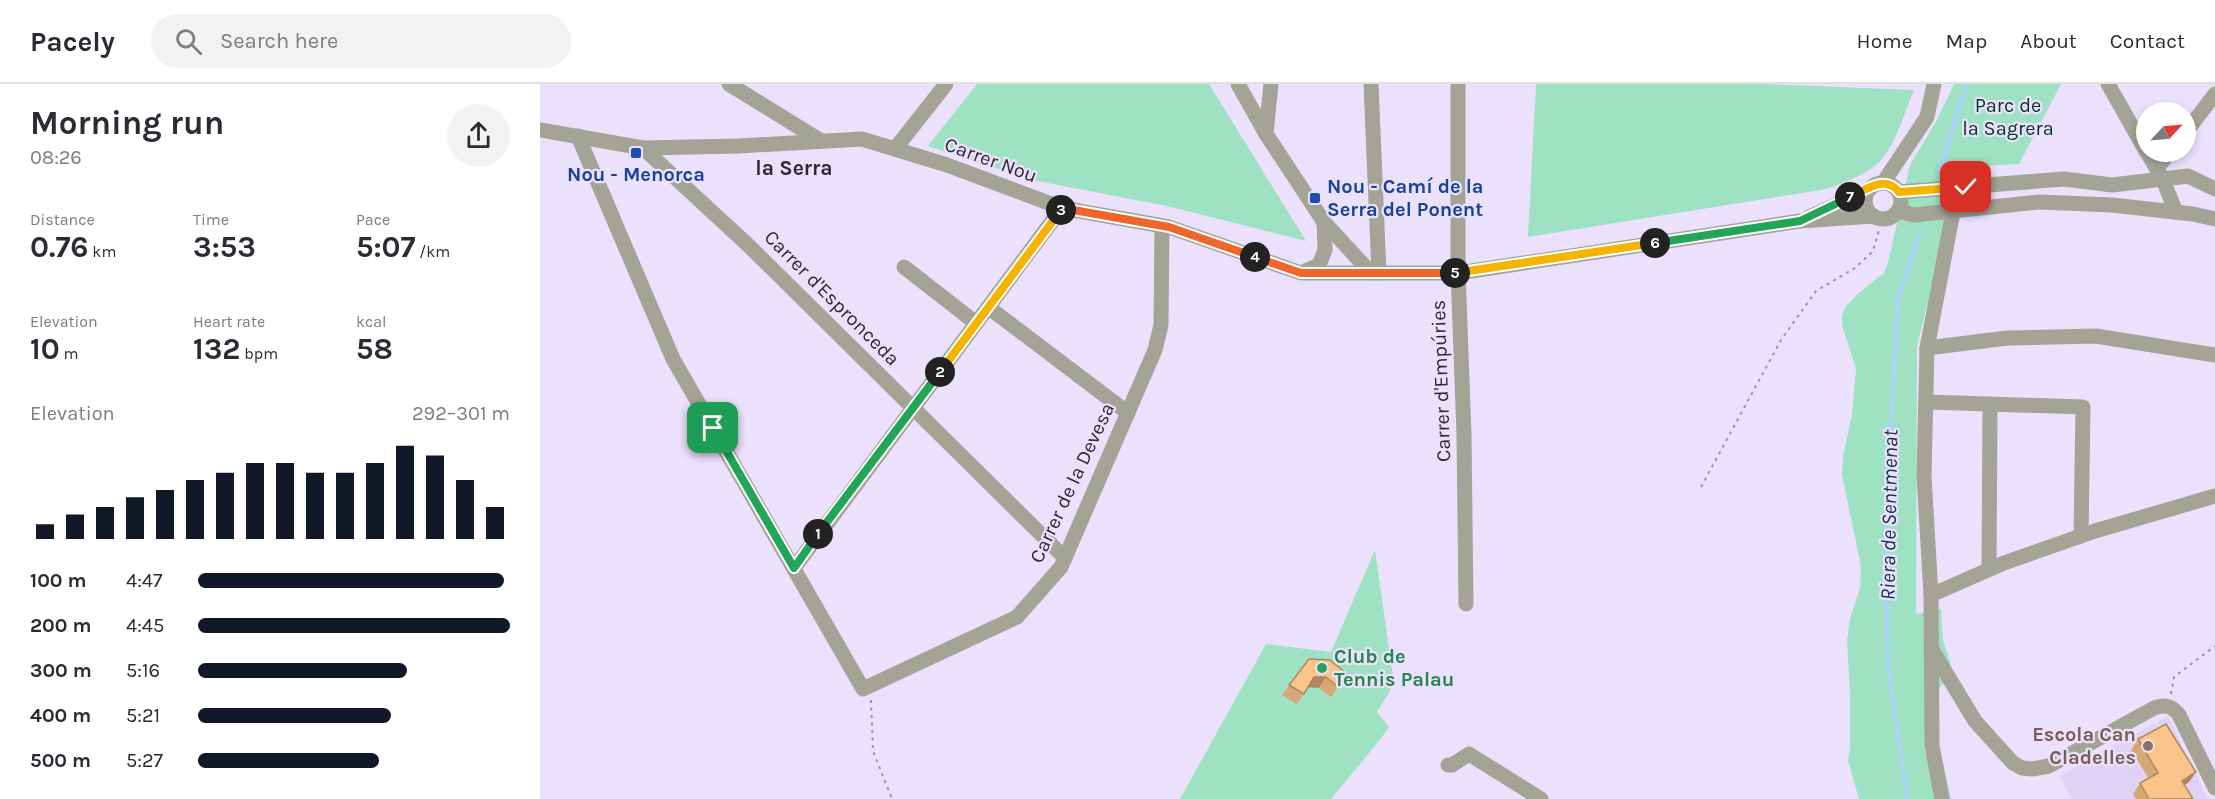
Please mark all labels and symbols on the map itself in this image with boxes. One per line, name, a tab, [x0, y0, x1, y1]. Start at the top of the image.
park label: Parc de la Sagrera	[1962, 94, 2054, 140]
north arrow	[2136, 102, 2196, 162]
street label: Carrer Nou	[942, 133, 1040, 187]
marker: Nou - Menorca	[629, 146, 643, 160]
district label: la Serra	[755, 156, 833, 180]
pin	[1940, 161, 1991, 212]
place label: Nou - Menorca	[567, 163, 705, 186]
place label: Nou - Camí de la Serra del Ponent	[1327, 175, 1484, 221]
pin: 7	[1835, 182, 1865, 212]
marker: Nou - Camí de la Serra del Ponent	[1308, 191, 1322, 205]
pin: 3	[1046, 195, 1076, 225]
street label: Carrer d'Espronceda	[760, 226, 904, 370]
pin: 6	[1640, 228, 1670, 258]
pin: 4	[1240, 242, 1270, 272]
pin: 5	[1440, 258, 1470, 288]
street label: Carrer d'Empúries	[1427, 300, 1455, 462]
pin: 2	[925, 357, 955, 387]
street label: Carrer de la Devesa	[1025, 400, 1119, 566]
pin	[687, 402, 738, 453]
water label: Riera de Sentmenat	[1876, 429, 1903, 601]
pin: 1	[803, 519, 833, 549]
place label: Club de Tennis Palau	[1334, 645, 1454, 691]
marker: Club de Tennis Palau	[1315, 661, 1329, 675]
place label: Escola Can Cladelles	[2032, 723, 2136, 769]
marker: Escola Can Cladelles	[2141, 739, 2155, 753]

